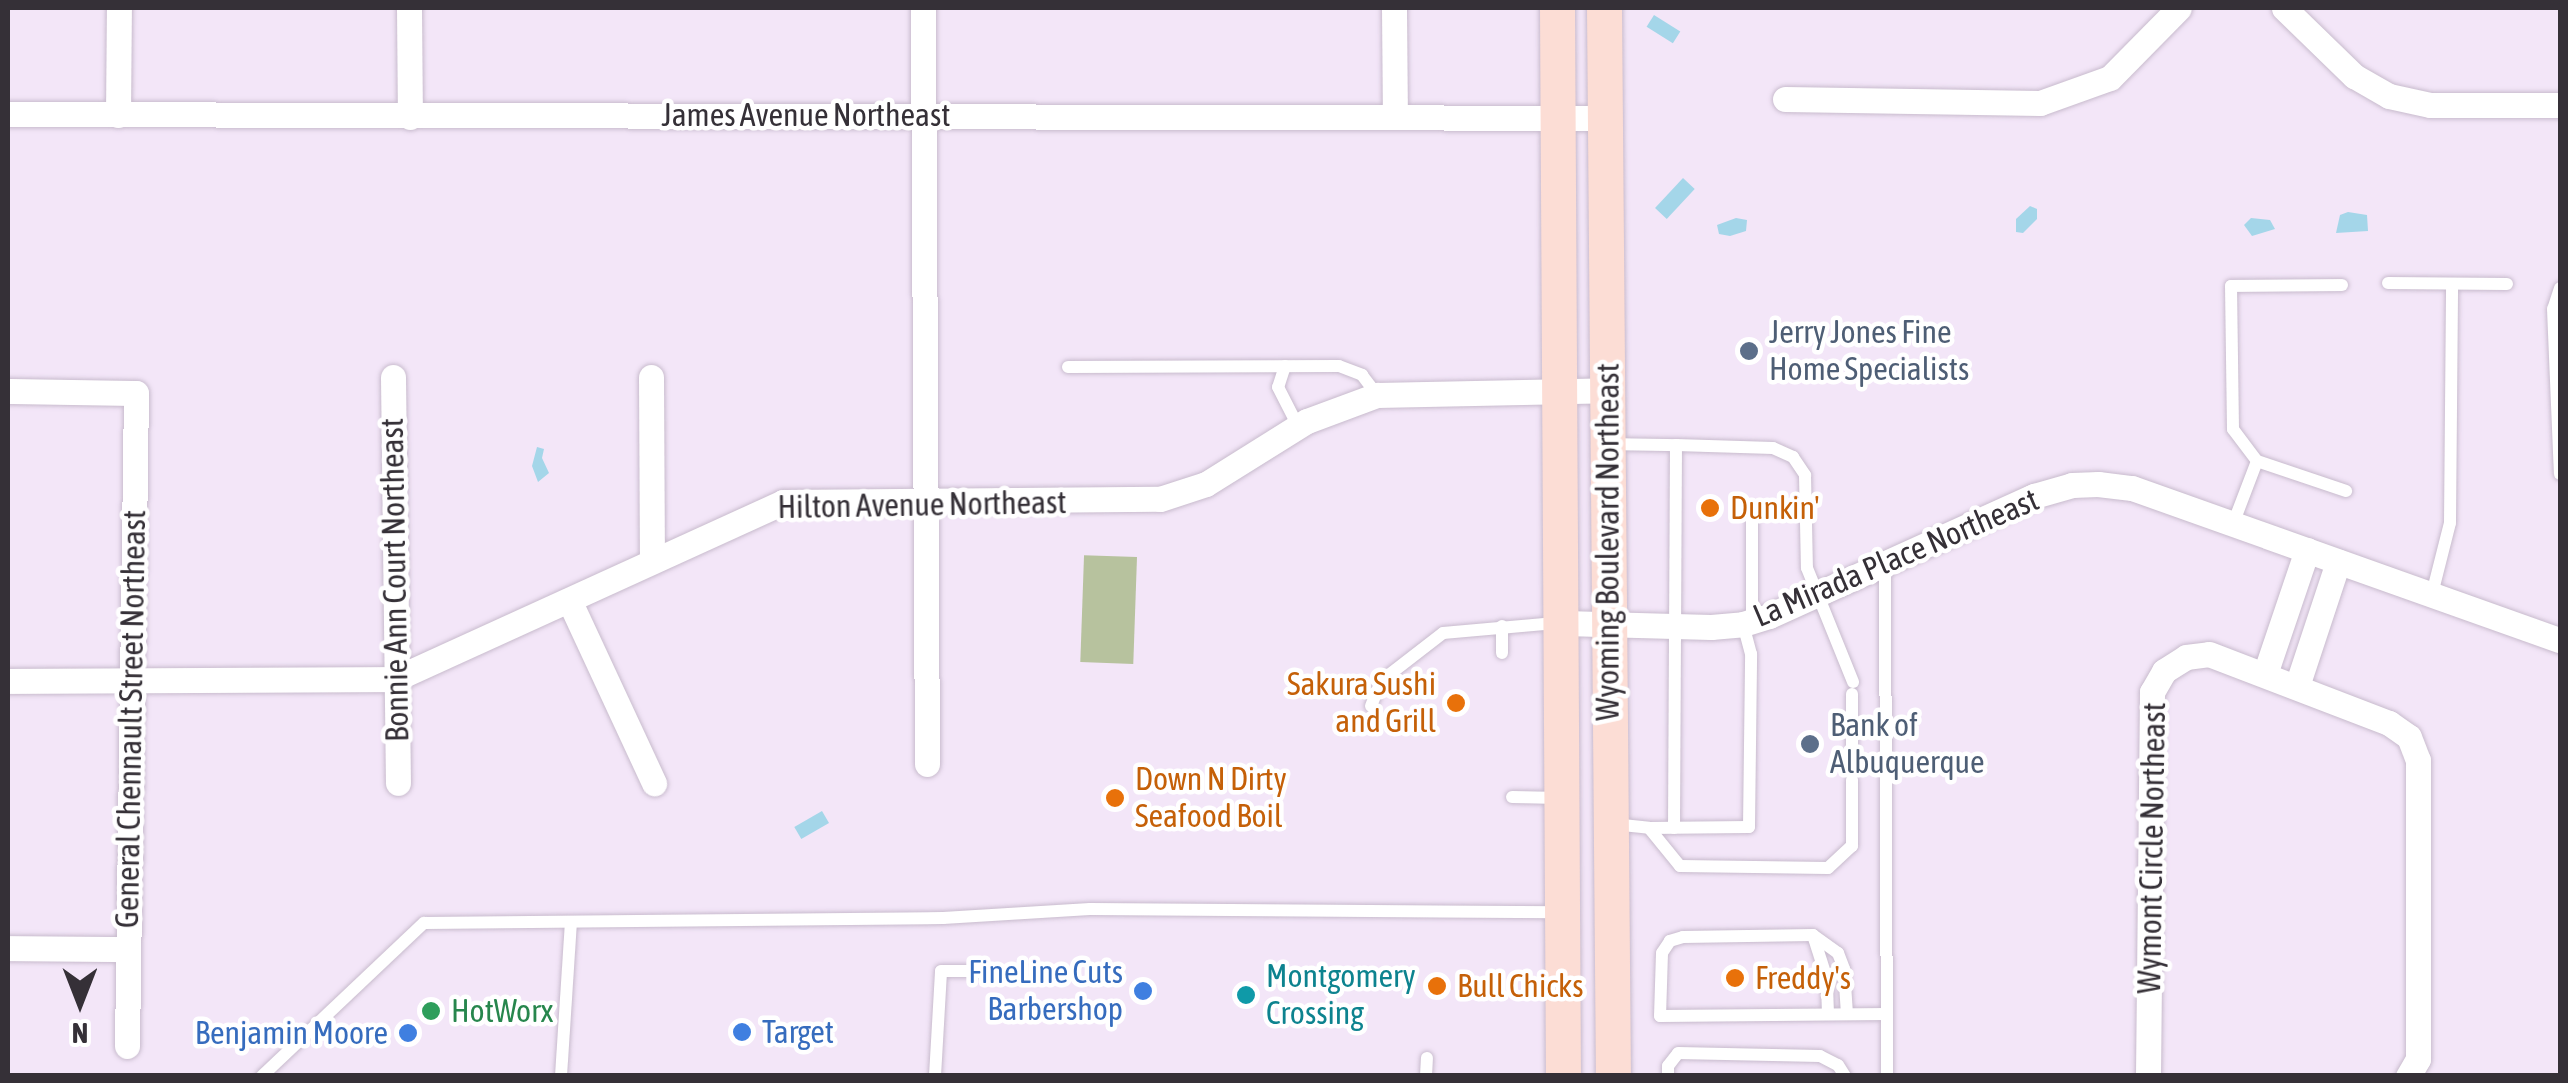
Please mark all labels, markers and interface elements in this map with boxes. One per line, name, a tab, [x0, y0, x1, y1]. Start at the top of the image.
street label: James Avenue Northeast	[661, 96, 951, 134]
place label: Jerry Jones Fine Home Specialists	[1769, 314, 1969, 389]
marker: Jerry Jones Fine Home Specialists	[1738, 340, 1760, 362]
street label: Wyoming Boulevard Northeast	[1589, 363, 1627, 721]
street label: Bonnie Ann Court Northeast	[373, 418, 417, 742]
street label: La Mirada Place Northeast	[1748, 481, 2044, 635]
street label: Hilton Avenue Northeast	[777, 483, 1067, 527]
place label: Dunkin'	[1730, 489, 1820, 527]
marker: Dunkin'	[1699, 497, 1721, 519]
street label: General Chennault Street Northeast	[108, 510, 154, 928]
place label: Sakura Sushi and Grill	[1287, 666, 1436, 741]
marker: Sakura Sushi and Grill	[1445, 692, 1467, 714]
street label: Wymont Circle Northeast	[2130, 702, 2174, 994]
place label: Bank of Albuquerque	[1830, 707, 1985, 782]
marker: Bank of Albuquerque	[1799, 733, 1821, 755]
place label: Down N Dirty Seafood Boil	[1135, 761, 1287, 836]
marker: Down N Dirty Seafood Boil	[1104, 787, 1126, 809]
north arrow	[30, 953, 130, 1053]
place label: FineLine Cuts Barbershop	[968, 954, 1123, 1029]
place label: Montgomery Crossing	[1266, 958, 1416, 1033]
place label: Freddy's	[1755, 959, 1851, 997]
place label: Bull Chicks	[1457, 967, 1583, 1005]
marker: Freddy's	[1724, 967, 1746, 989]
marker: Bull Chicks	[1426, 975, 1448, 997]
marker: FineLine Cuts Barbershop	[1132, 980, 1154, 1002]
marker: Montgomery Crossing	[1235, 984, 1257, 1006]
place label: HotWorx	[451, 992, 553, 1030]
marker: HotWorx	[420, 1000, 442, 1022]
place label: Target	[762, 1013, 834, 1051]
place label: Benjamin Moore	[195, 1014, 388, 1052]
text: N	[72, 1017, 88, 1049]
marker: Target	[731, 1021, 753, 1043]
marker: Benjamin Moore	[397, 1022, 419, 1044]

